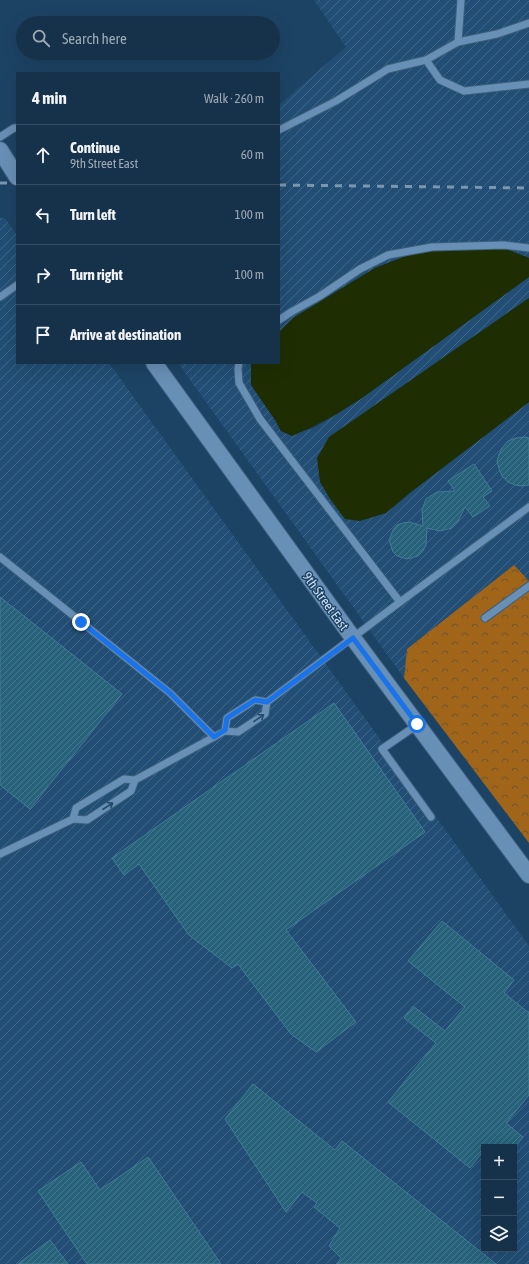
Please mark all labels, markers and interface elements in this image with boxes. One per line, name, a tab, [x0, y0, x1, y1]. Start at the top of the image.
search box	[16, 16, 280, 60]
icon: search	[30, 27, 52, 49]
text: Search here	[62, 30, 127, 47]
text: 4 min	[32, 88, 67, 108]
text: Walk · 260 m	[204, 91, 264, 106]
text: Continue	[70, 139, 120, 156]
icon: ahead	[32, 144, 54, 166]
text: 60 m	[241, 147, 264, 162]
text: 9th Street East	[70, 156, 138, 171]
icon: left	[32, 204, 54, 226]
text: Turn left	[70, 206, 116, 223]
text: 100 m	[235, 207, 264, 222]
icon: right	[32, 264, 54, 286]
text: Turn right	[70, 266, 123, 283]
text: 100 m	[235, 267, 264, 282]
icon: arrive	[32, 324, 54, 346]
text: Arrive at destination	[70, 326, 181, 343]
street label: 9th Street East	[299, 569, 352, 633]
route end	[72, 613, 90, 631]
one-way arrow	[254, 714, 265, 722]
route start	[408, 715, 426, 733]
one-way arrow	[102, 802, 113, 810]
map controls	[481, 1144, 517, 1252]
button: +	[481, 1144, 517, 1180]
button: −	[481, 1180, 517, 1216]
button: layers	[481, 1216, 517, 1252]

